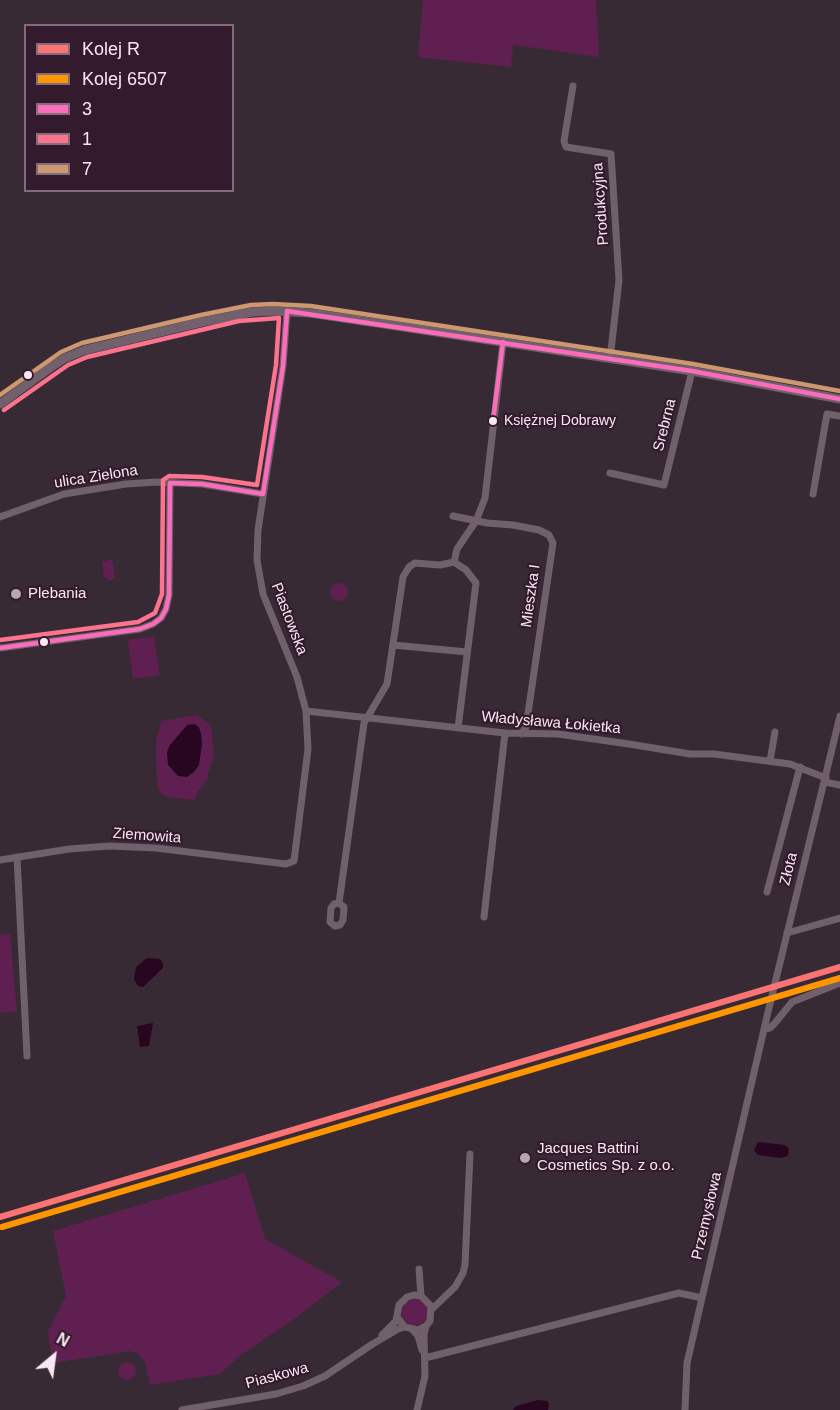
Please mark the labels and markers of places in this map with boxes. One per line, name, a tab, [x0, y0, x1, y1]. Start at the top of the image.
unlabelled marker	[22, 369, 34, 381]
place label: Księżnej Dobrawy	[504, 413, 616, 429]
marker: Księżnej Dobrawy	[487, 415, 499, 427]
place label: Plebania	[28, 585, 86, 603]
marker: Plebania	[9, 587, 23, 601]
unlabelled marker	[38, 636, 50, 648]
place label: Jacques Battini Cosmetics Sp. z o.o.	[537, 1140, 675, 1175]
marker: Jacques Battini Cosmetics Sp. z o.o.	[518, 1151, 532, 1165]

